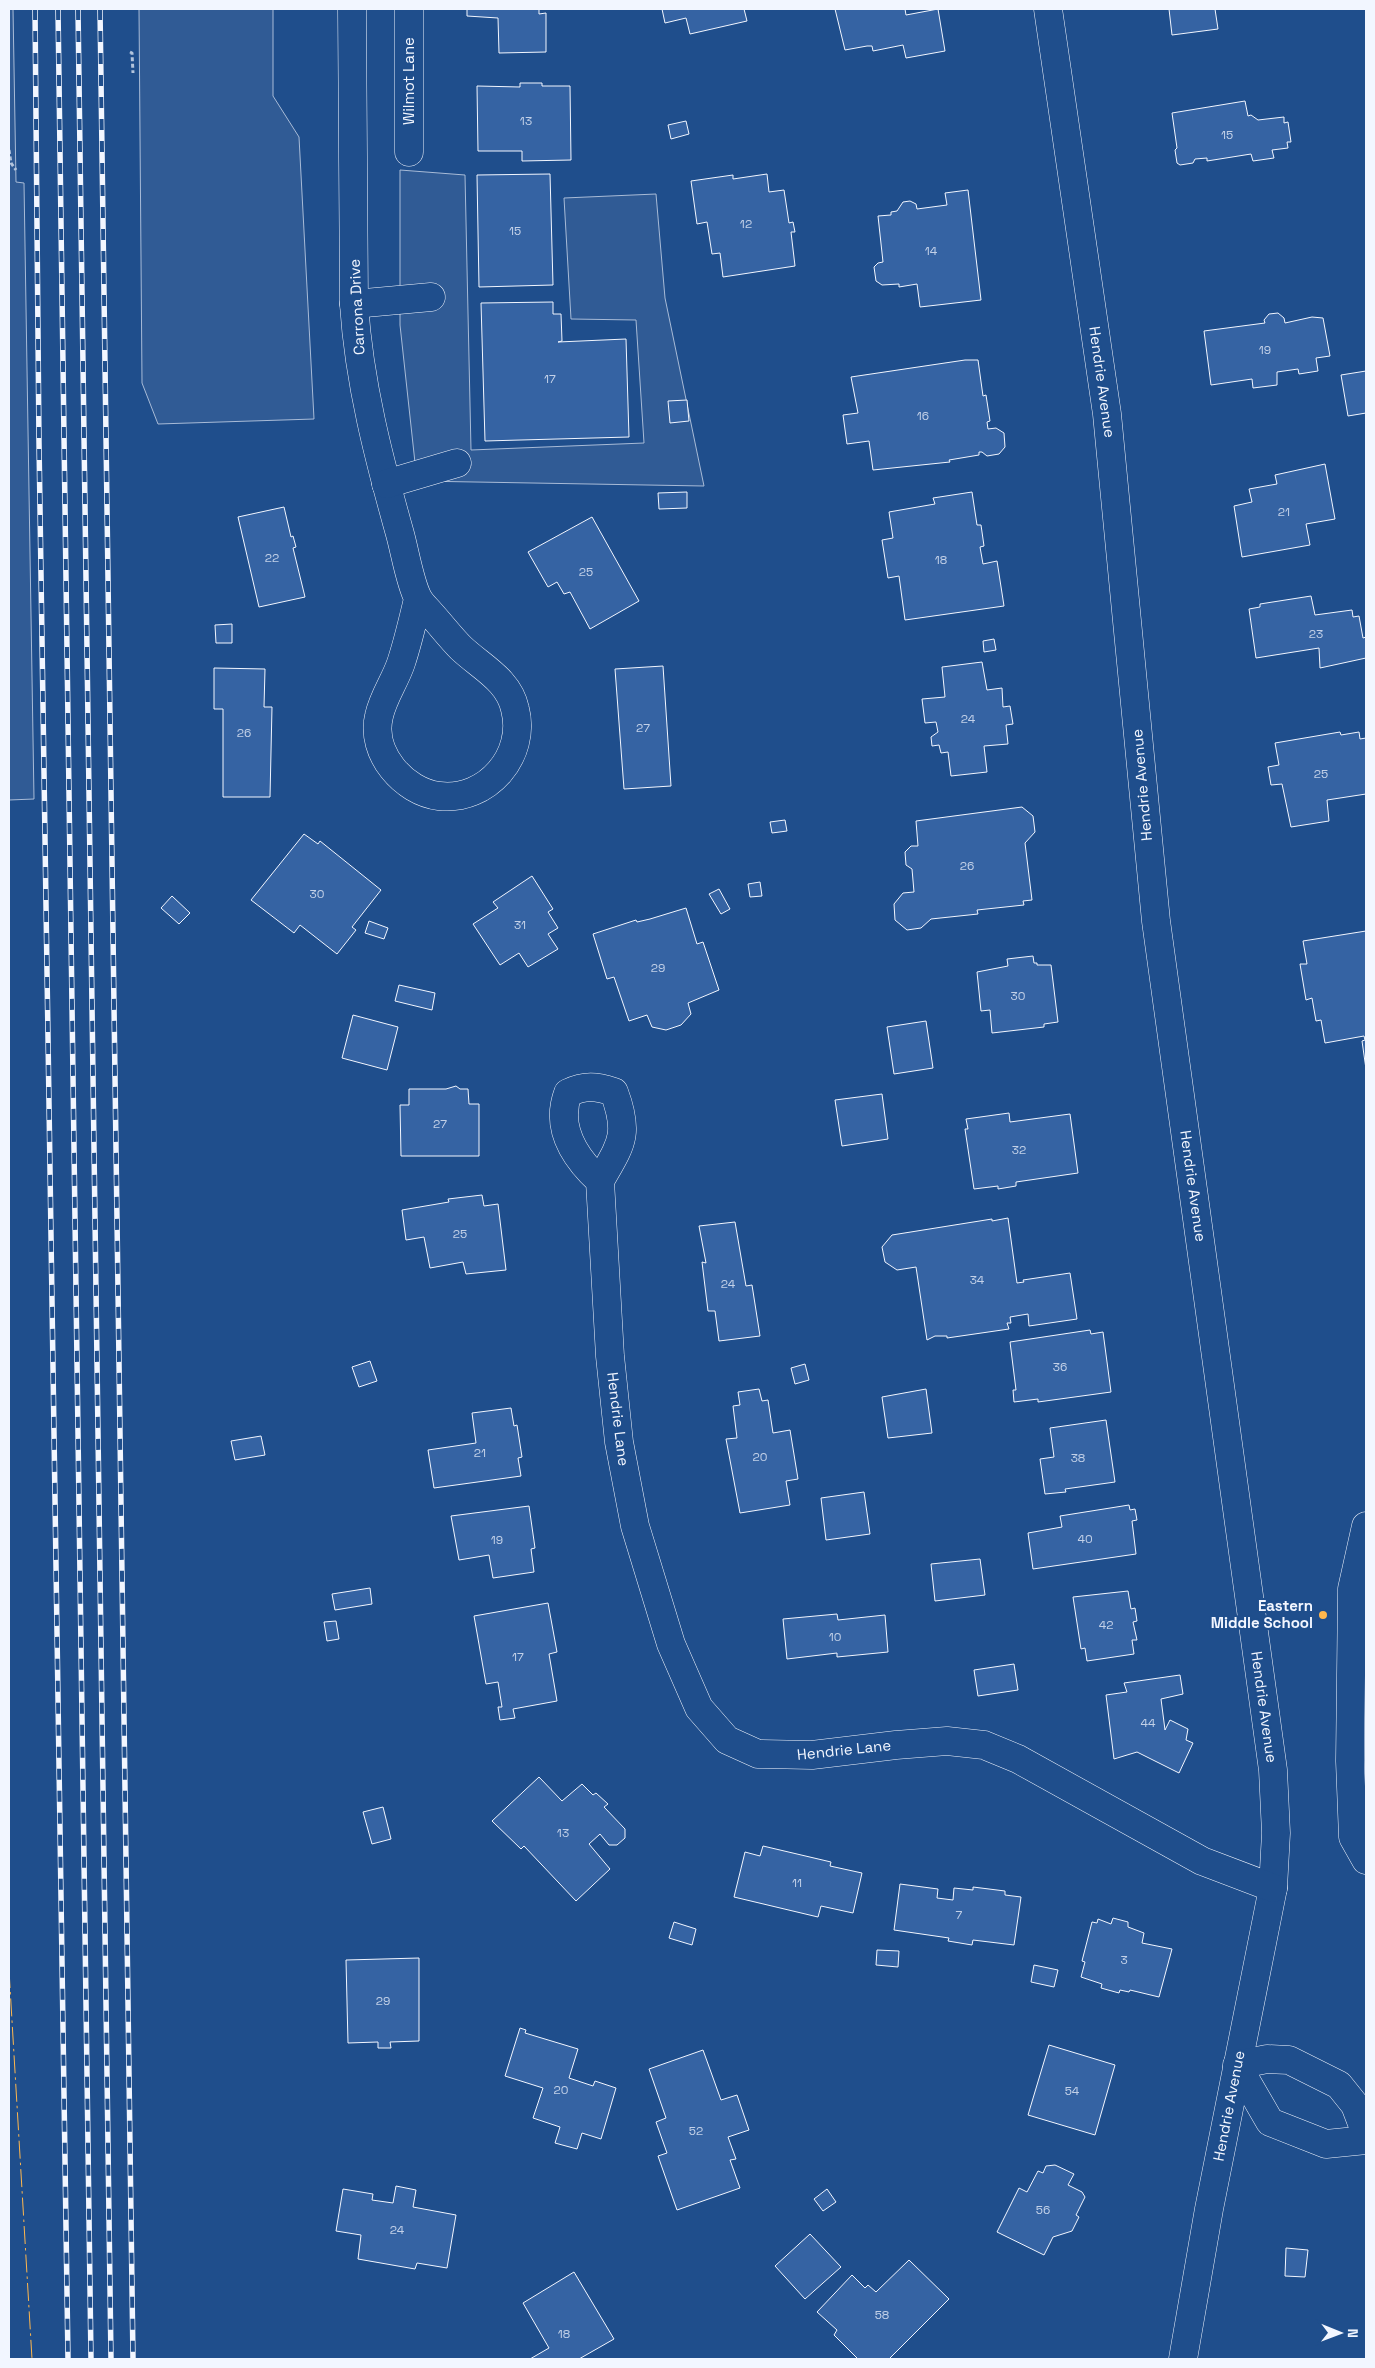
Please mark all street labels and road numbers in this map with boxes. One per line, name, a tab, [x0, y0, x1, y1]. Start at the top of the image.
street label: Wilmot Lane	[399, 37, 418, 125]
street label: Carrona Drive	[344, 258, 369, 356]
street label: Hendrie Avenue	[1085, 325, 1120, 439]
street label: Hendrie Avenue	[1127, 728, 1156, 842]
street label: Hendrie Avenue	[1176, 1129, 1211, 1243]
street label: Hendrie Lane	[603, 1371, 634, 1467]
street label: Hendrie Avenue	[1247, 1650, 1282, 1764]
street label: Hendrie Lane	[796, 1735, 892, 1764]
street label: Hendrie Avenue	[1208, 2049, 1249, 2163]

